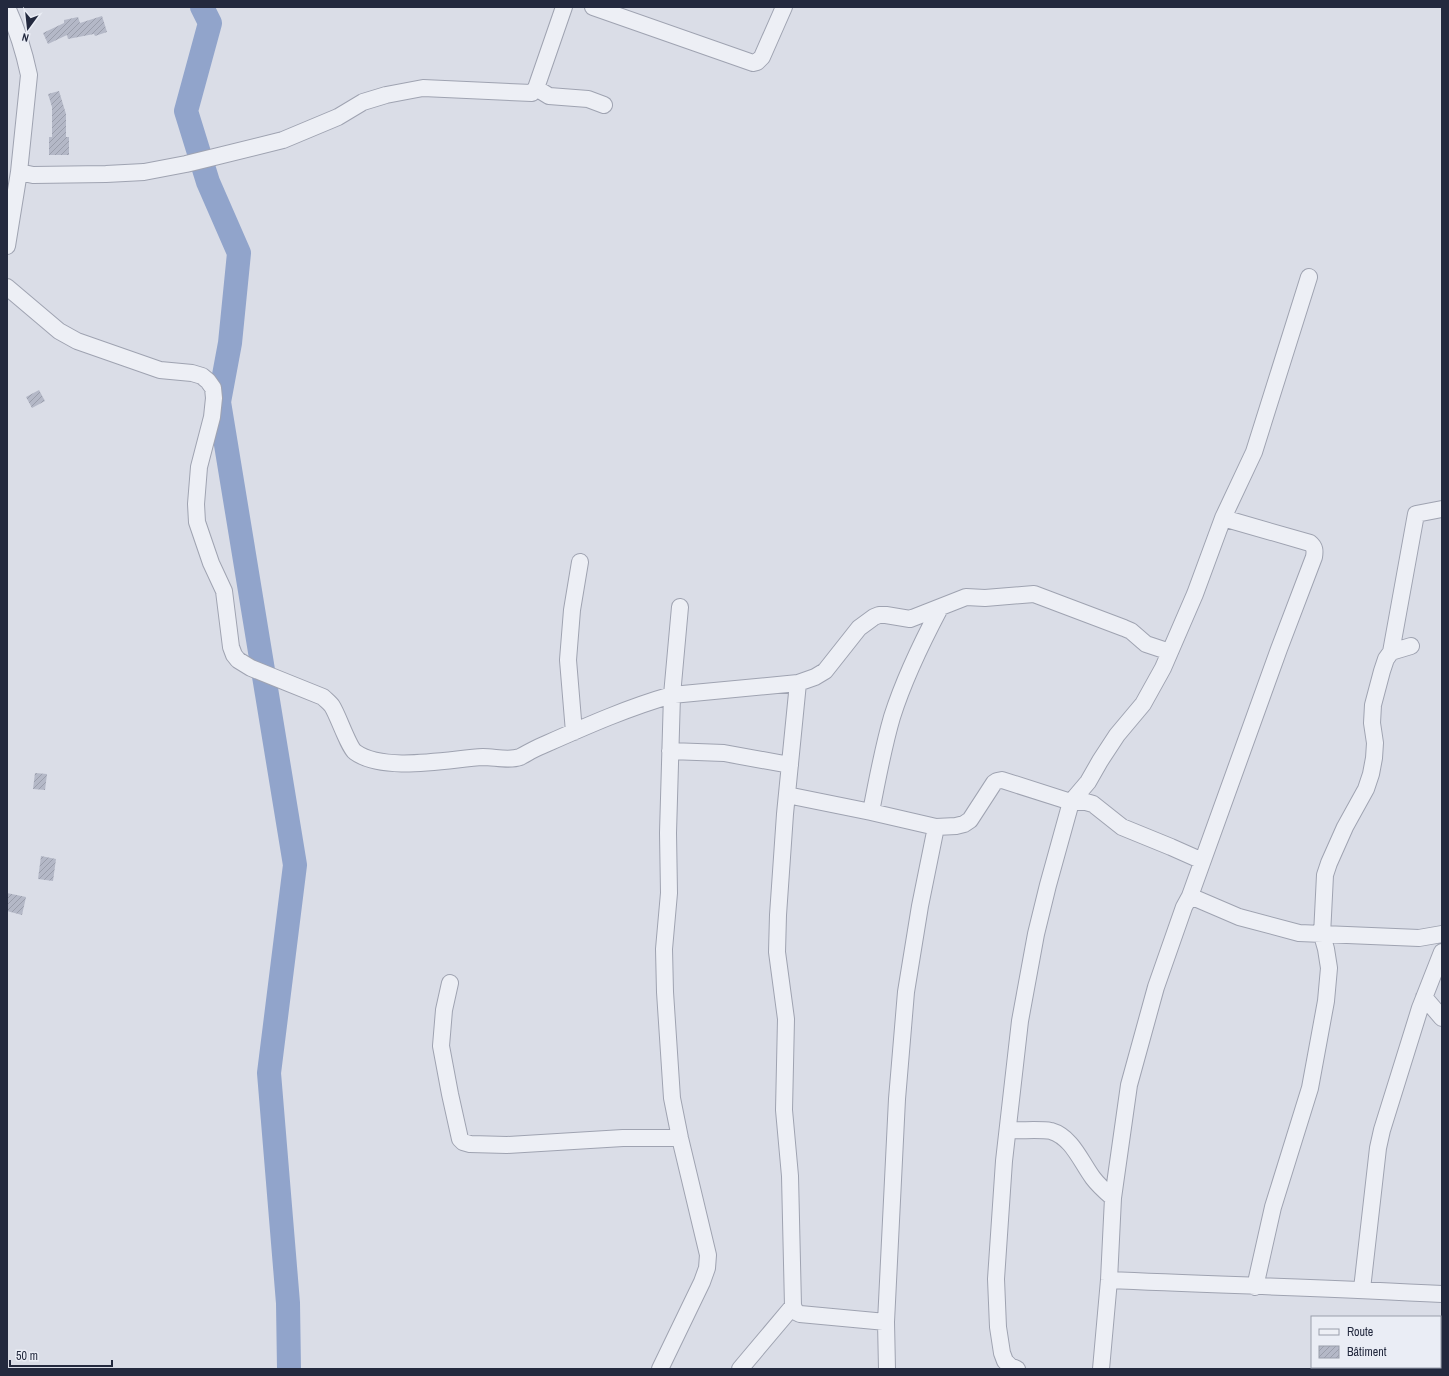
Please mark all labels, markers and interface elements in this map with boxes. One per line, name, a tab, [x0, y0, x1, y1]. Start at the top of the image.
north arrow	[8, 8, 48, 48]
text: N	[20, 30, 30, 45]
legend	[1311, 1316, 1441, 1368]
text: Route	[1347, 1324, 1373, 1340]
scale bar	[10, 1342, 112, 1368]
text: Bâtiment	[1347, 1344, 1387, 1360]
text: 50 m	[16, 1348, 38, 1364]

